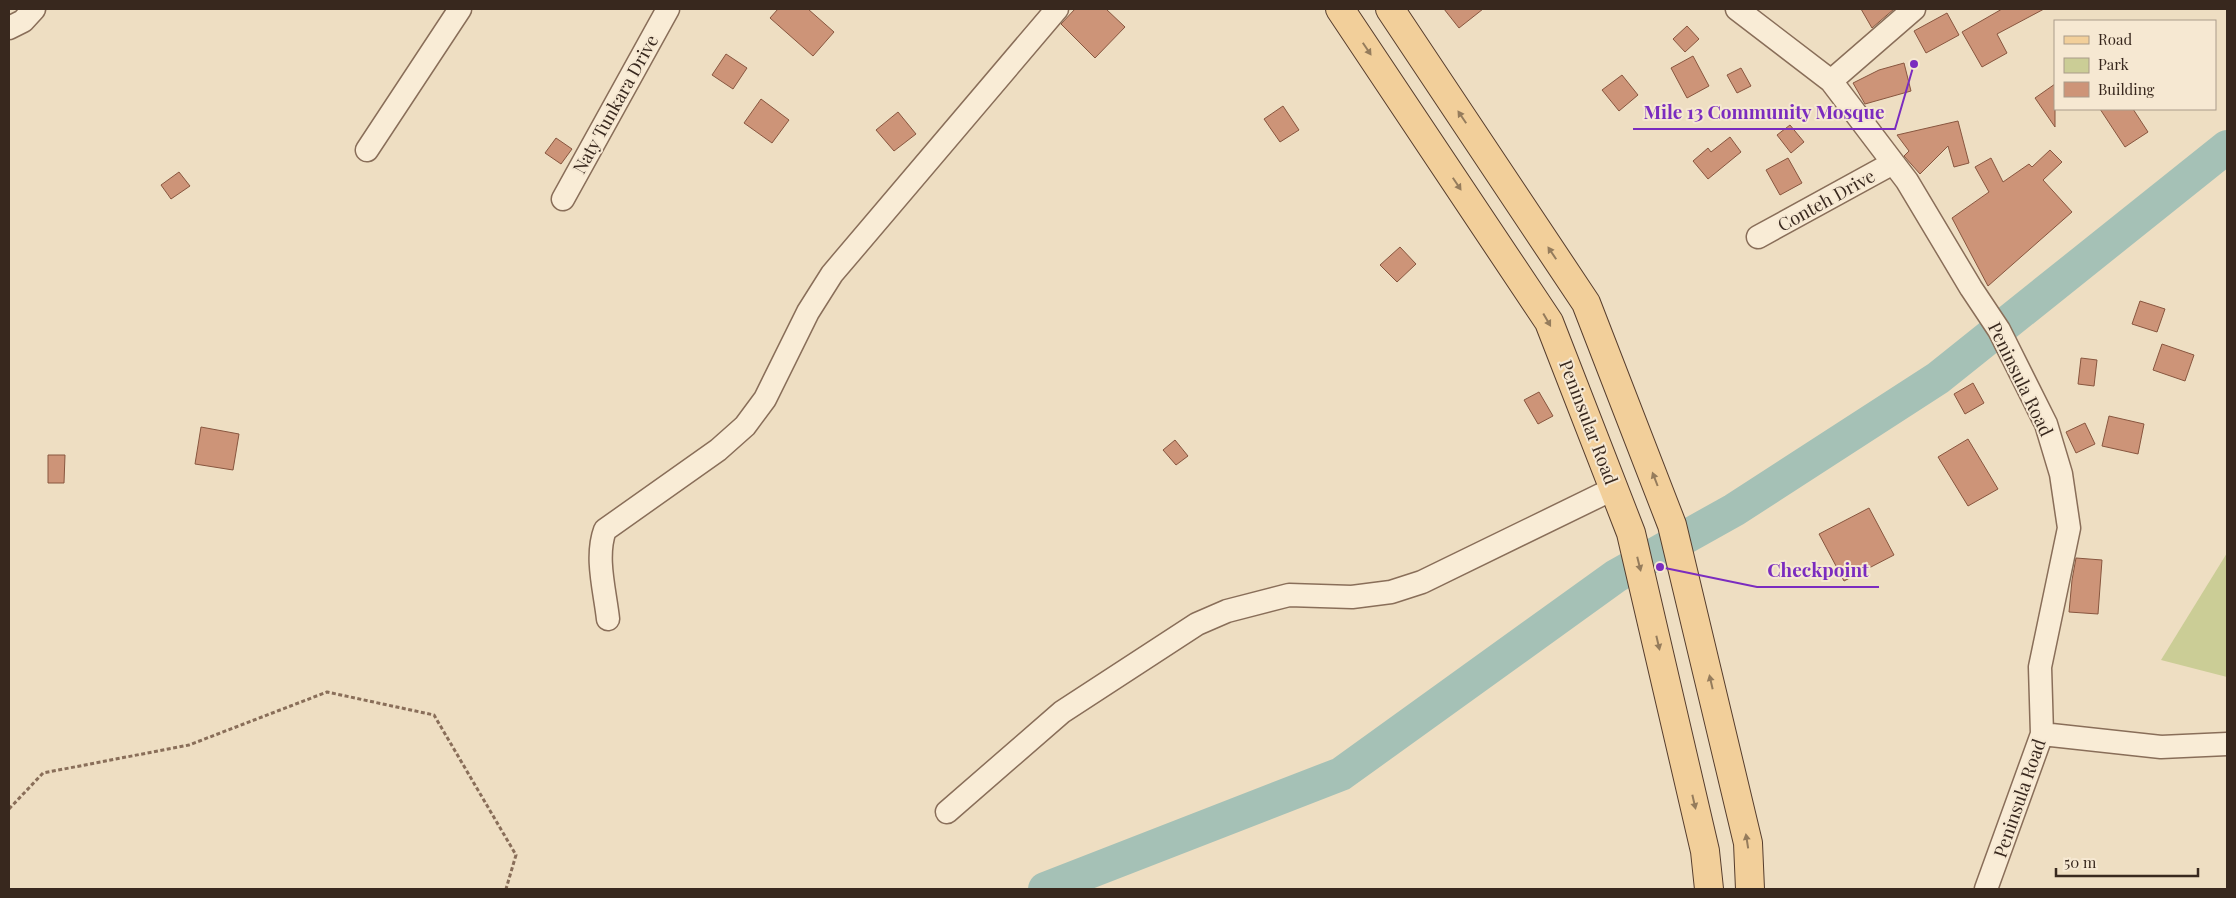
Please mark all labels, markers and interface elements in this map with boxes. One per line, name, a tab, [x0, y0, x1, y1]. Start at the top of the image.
legend	[2054, 20, 2216, 110]
text: Road	[2098, 29, 2132, 49]
street label: Naty Tunkara Drive	[567, 30, 663, 178]
one-way arrow	[1362, 43, 1372, 56]
text: Park	[2098, 54, 2130, 74]
text: Building	[2098, 79, 2155, 99]
callout: Mile 13 Community Mosque	[1633, 95, 1895, 129]
text: Mile 13 Community Mosque	[1643, 98, 1885, 124]
one-way arrow	[1457, 111, 1467, 124]
street label: Conteh Drive	[1773, 163, 1879, 237]
one-way arrow	[1453, 178, 1462, 191]
one-way arrow	[1548, 246, 1557, 259]
one-way arrow	[1543, 313, 1552, 326]
street label: Peninsula Road	[1983, 318, 2059, 440]
street label: Peninsular Road	[1554, 356, 1624, 488]
one-way arrow	[1650, 472, 1658, 487]
callout: Checkpoint	[1757, 553, 1879, 587]
text: Checkpoint	[1767, 556, 1869, 582]
one-way arrow	[1635, 557, 1643, 572]
one-way arrow	[1654, 636, 1662, 651]
one-way arrow	[1707, 675, 1715, 690]
street label: Peninsula Road	[1987, 735, 2051, 861]
one-way arrow	[1690, 794, 1698, 809]
one-way arrow	[1743, 832, 1751, 848]
scale bar	[2056, 846, 2198, 878]
text: 50 m	[2064, 852, 2097, 872]

